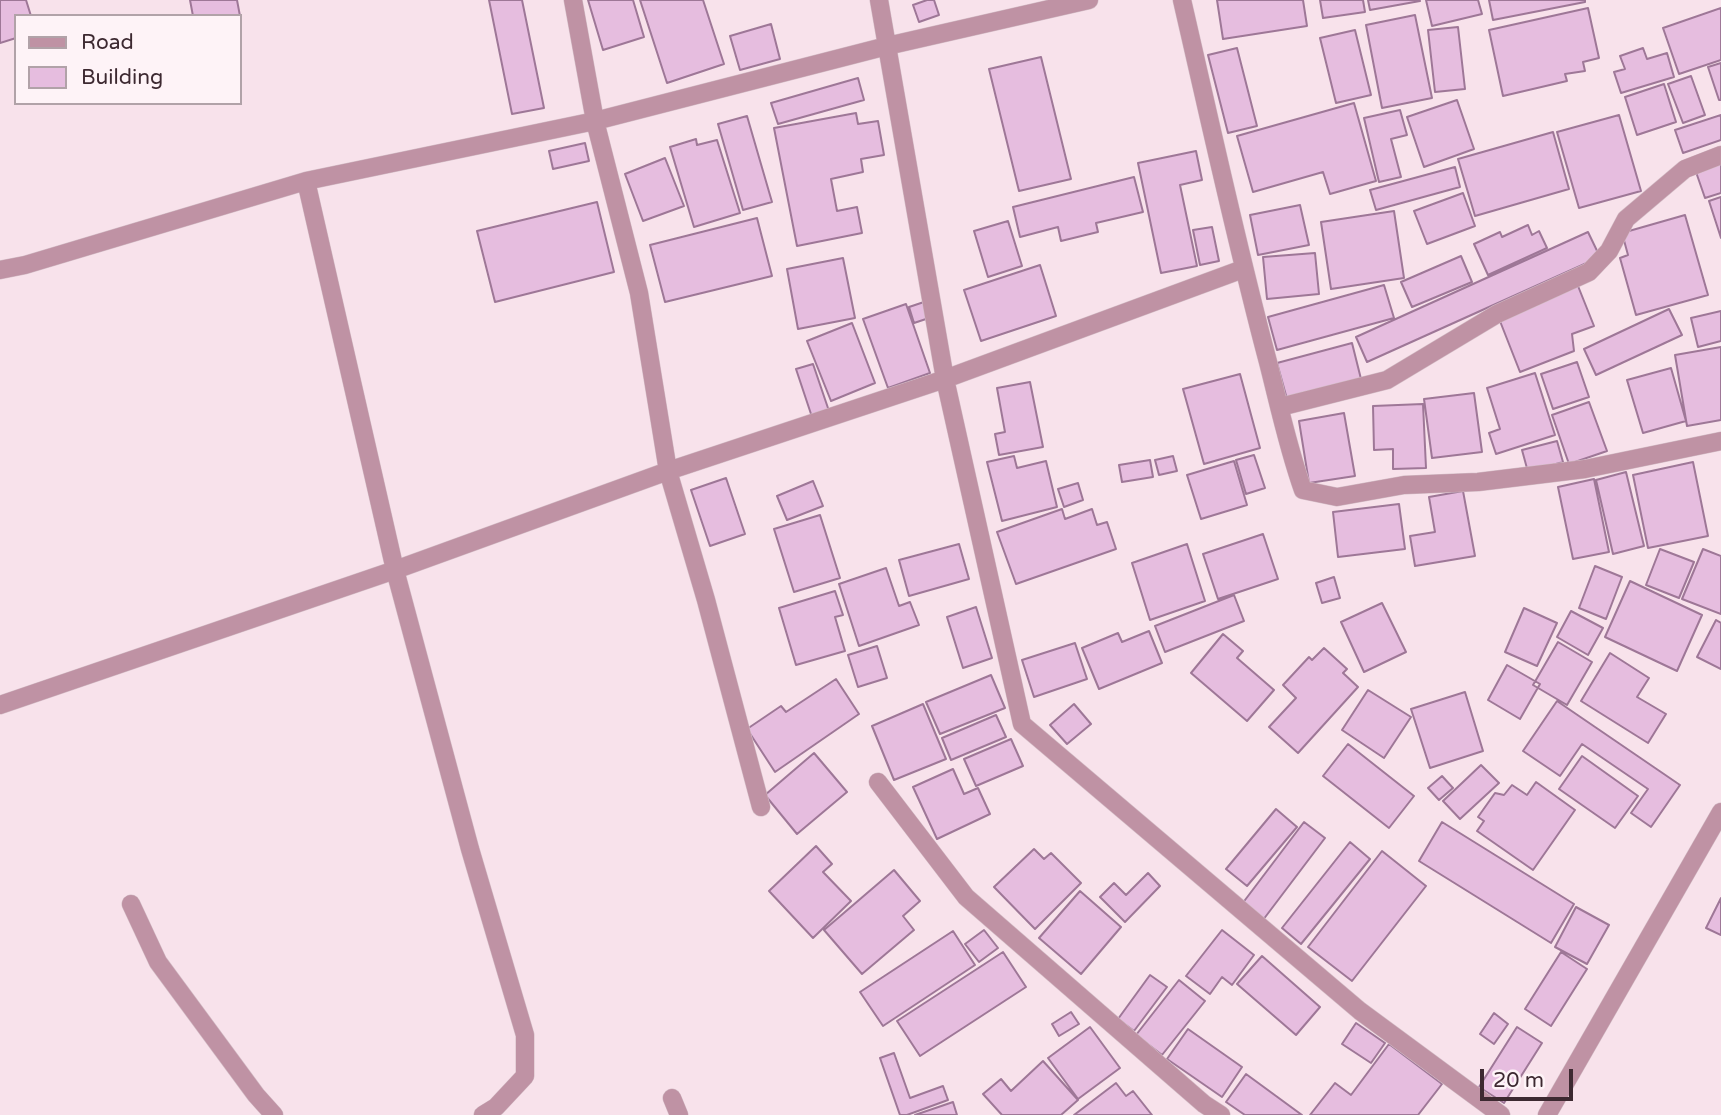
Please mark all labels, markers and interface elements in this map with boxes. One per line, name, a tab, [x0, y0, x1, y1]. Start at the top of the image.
legend	[14, 14, 242, 105]
text: Road	[81, 30, 134, 55]
text: Building	[81, 65, 163, 90]
scale bar	[1483, 1056, 1576, 1100]
text: 20 m	[1493, 1068, 1544, 1093]

